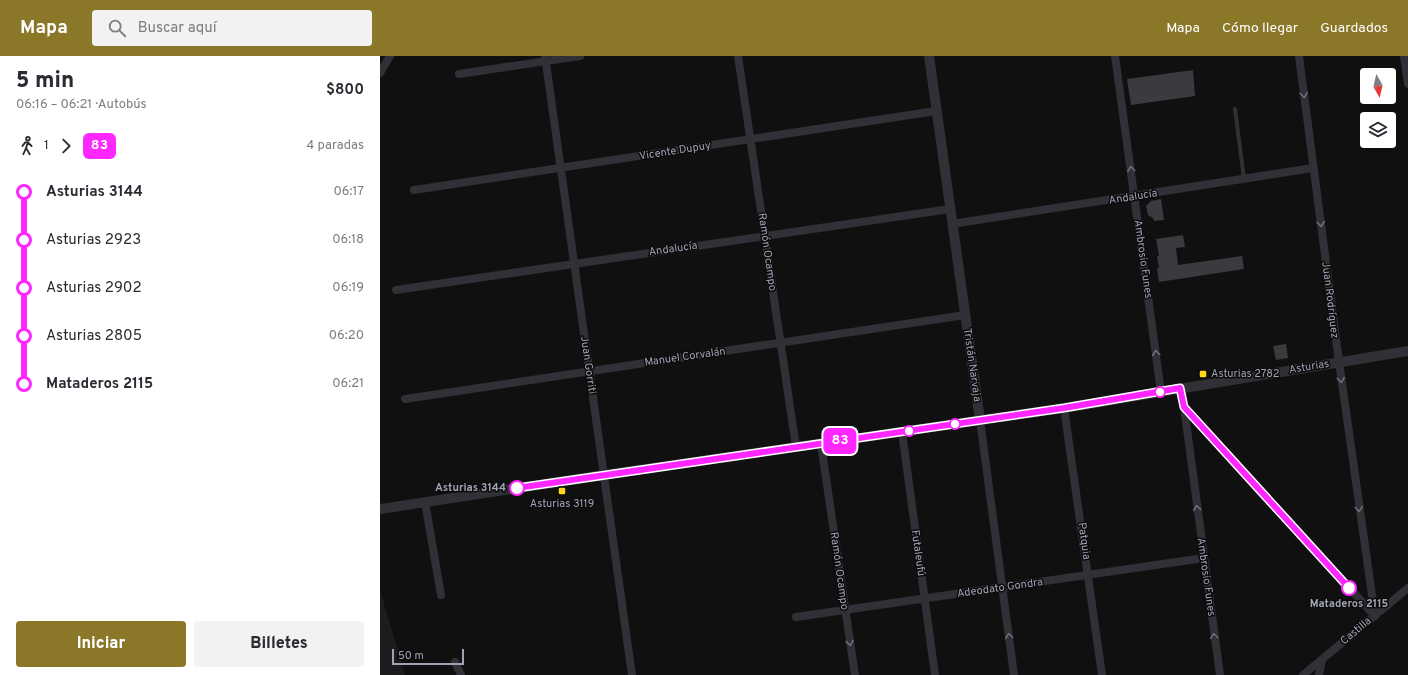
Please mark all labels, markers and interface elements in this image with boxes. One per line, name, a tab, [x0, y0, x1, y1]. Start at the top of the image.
search box	[92, 10, 372, 46]
text: Mapa	[20, 16, 68, 40]
icon: search	[106, 17, 128, 39]
text: Buscar aquí	[138, 19, 217, 38]
text: Mapa	[1166, 20, 1200, 37]
text: Cómo llegar	[1222, 20, 1298, 37]
text: Guardados	[1320, 20, 1388, 37]
text: 5 min	[16, 68, 74, 95]
north arrow	[1360, 68, 1396, 104]
map controls	[1360, 68, 1396, 148]
text: $800	[326, 81, 364, 100]
one-way arrow	[1299, 92, 1308, 98]
text: 06:16 – 06:21 · Autobús	[16, 97, 147, 113]
button: layers	[1360, 112, 1396, 148]
icon: walk	[16, 135, 38, 157]
icon: forward	[55, 135, 77, 157]
text: 83	[91, 137, 108, 154]
text: 1	[44, 138, 49, 154]
text: 4 paradas	[306, 138, 364, 154]
street label: Vicente Dupuy	[638, 138, 712, 164]
one-way arrow	[1127, 166, 1136, 172]
text: Asturias 3144	[46, 183, 143, 202]
text: 06:17	[333, 184, 364, 200]
street label: Andalucía	[1108, 186, 1158, 208]
street label: Ramón Ocampo	[755, 212, 779, 292]
street label: Ambrosio Funes	[1131, 219, 1155, 299]
one-way arrow	[1316, 221, 1325, 227]
text: Asturias 2923	[46, 231, 141, 250]
text: 06:18	[332, 232, 364, 248]
street label: Andalucía	[648, 239, 698, 259]
street label: Juan Rodríguez	[1318, 261, 1342, 339]
text: Asturias 2902	[46, 279, 142, 298]
text: 06:19	[332, 280, 364, 296]
text: Asturias 2805	[46, 327, 142, 346]
street label: Tristán Narvaja	[960, 327, 984, 403]
text: 06:20	[329, 328, 364, 344]
street label: Juan Gorriti	[577, 335, 599, 395]
street label: Manuel Corvalán	[643, 344, 727, 370]
one-way arrow	[1152, 350, 1161, 356]
street label: Asturias	[1288, 357, 1330, 377]
place label: Asturias 2782	[1211, 367, 1279, 381]
marker: Asturias 2782	[1198, 369, 1208, 379]
text: Mataderos 2115	[46, 375, 153, 394]
text: 06:21	[332, 376, 364, 392]
one-way arrow	[1336, 377, 1345, 383]
unlabelled marker	[1154, 386, 1166, 398]
unlabelled marker	[949, 418, 961, 430]
unlabelled marker	[903, 425, 915, 437]
line badge: 83	[822, 428, 858, 454]
text: 83	[831, 432, 849, 449]
marker: Asturias 3144	[509, 480, 525, 496]
place label: Asturias 3144	[435, 481, 506, 495]
marker: Asturias 3119	[557, 486, 567, 496]
place label: Asturias 3119	[530, 497, 594, 511]
one-way arrow	[1193, 504, 1202, 511]
one-way arrow	[1354, 506, 1363, 512]
street label: Patquia	[1074, 522, 1094, 561]
street label: Futaleufú	[908, 529, 928, 577]
street label: Ramón Ocampo	[827, 531, 851, 611]
street label: Ambrosio Funes	[1194, 537, 1218, 617]
street label: Adeodato Gondra	[956, 575, 1044, 601]
marker: Mataderos 2115	[1341, 580, 1357, 596]
place label: Mataderos 2115	[1310, 597, 1389, 611]
street label: Castilla	[1338, 614, 1375, 648]
button: Iniciar	[16, 621, 186, 667]
button: Billetes	[194, 621, 364, 667]
one-way arrow	[1005, 633, 1014, 639]
one-way arrow	[1210, 633, 1219, 639]
one-way arrow	[845, 639, 853, 646]
scale bar	[392, 647, 464, 666]
text: 50 m	[398, 649, 424, 663]

